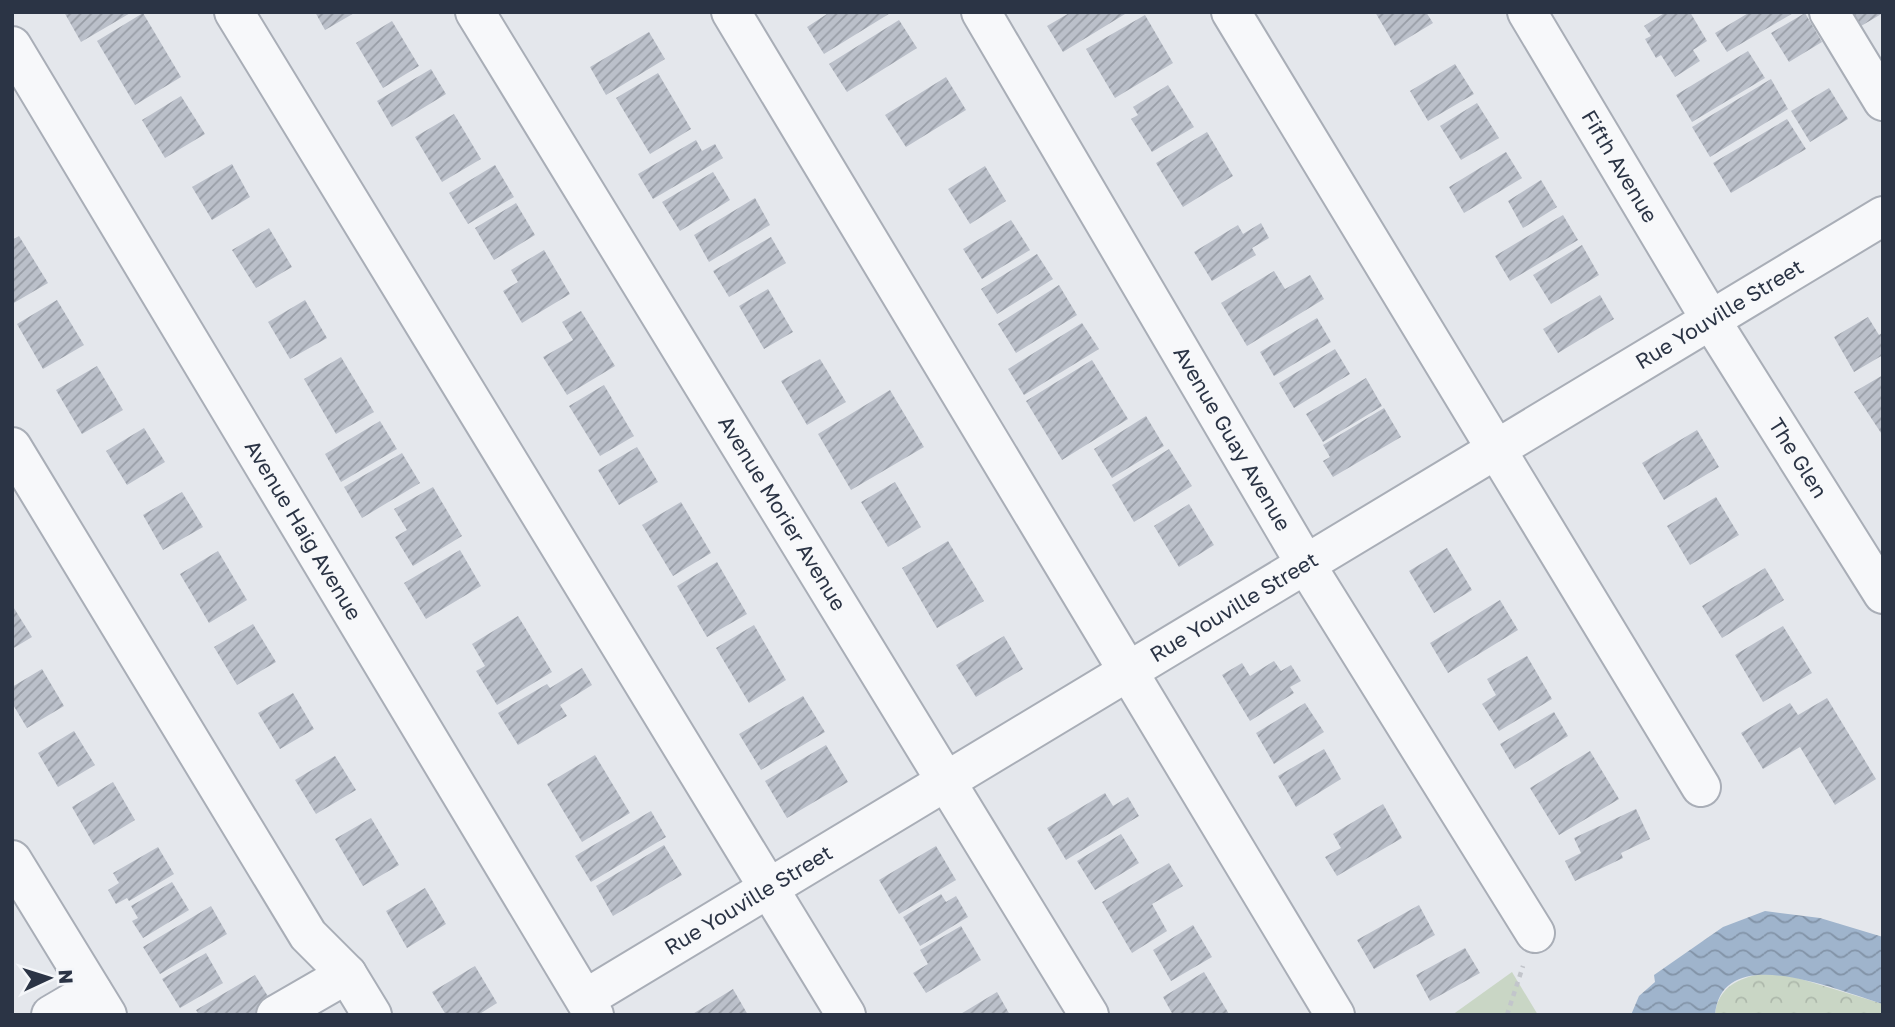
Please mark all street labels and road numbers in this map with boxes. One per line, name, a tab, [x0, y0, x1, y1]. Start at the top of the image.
street label: Fifth Avenue	[1576, 105, 1664, 227]
street label: Rue Youville Street	[1630, 253, 1808, 374]
street label: Avenue Guay Avenue	[1168, 341, 1297, 535]
street label: Avenue Morier Avenue	[713, 411, 852, 615]
street label: The Glen	[1764, 413, 1833, 503]
street label: Avenue Haig Avenue	[240, 435, 368, 625]
street label: Rue Youville Street	[1145, 546, 1322, 667]
street label: Rue Youville Street	[659, 839, 837, 960]

